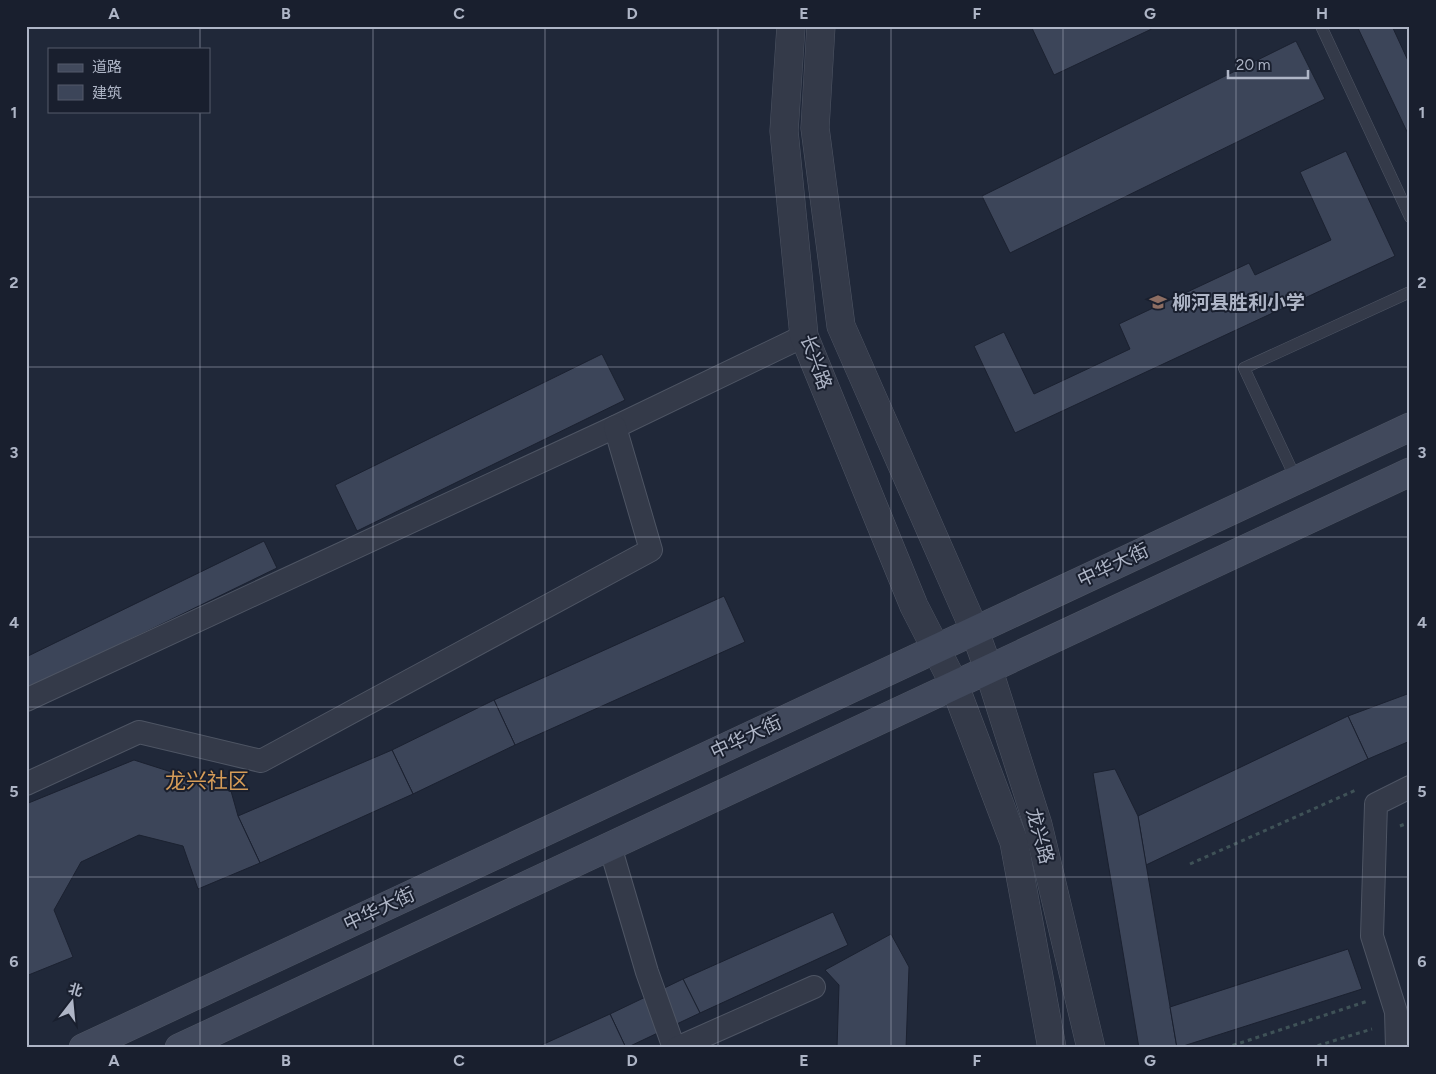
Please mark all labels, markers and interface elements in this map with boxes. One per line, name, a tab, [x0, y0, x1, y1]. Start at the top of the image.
text: A	[108, 4, 120, 23]
text: B	[281, 4, 291, 23]
text: C	[453, 4, 465, 23]
text: D	[626, 4, 638, 23]
text: E	[799, 4, 809, 23]
text: F	[973, 4, 982, 23]
text: G	[1144, 4, 1156, 23]
text: H	[1316, 4, 1328, 23]
legend	[48, 48, 210, 112]
scale bar	[1228, 48, 1308, 80]
text: 20 m	[1236, 56, 1270, 74]
text: 道路	[92, 58, 122, 76]
text: 建筑	[92, 84, 122, 102]
text: 1	[11, 103, 17, 122]
text: 1	[1419, 103, 1425, 122]
text: 2	[9, 273, 19, 292]
text: 2	[1417, 273, 1427, 292]
place label: 柳河县胜利小学	[1172, 291, 1305, 314]
school or university icon: 柳河县胜利小学	[1148, 292, 1168, 312]
street label: 长兴路	[795, 331, 837, 393]
text: 3	[10, 443, 19, 462]
text: 3	[1418, 443, 1427, 462]
street label: 中华大街	[1074, 539, 1152, 591]
text: 4	[9, 613, 19, 632]
text: 4	[1417, 613, 1427, 632]
street label: 中华大街	[707, 711, 785, 763]
district label: 龙兴社区	[165, 768, 249, 793]
text: 5	[9, 782, 19, 801]
text: 5	[1417, 782, 1427, 801]
street label: 龙兴路	[1022, 805, 1058, 867]
street label: 中华大街	[340, 883, 418, 935]
text: 6	[9, 952, 19, 971]
text: 6	[1417, 952, 1427, 971]
north arrow	[48, 976, 98, 1026]
text: 北	[66, 980, 85, 1000]
text: A	[108, 1051, 120, 1070]
text: B	[281, 1051, 291, 1070]
text: C	[453, 1051, 465, 1070]
text: D	[626, 1051, 638, 1070]
text: E	[799, 1051, 809, 1070]
text: F	[973, 1051, 982, 1070]
text: G	[1144, 1051, 1156, 1070]
text: H	[1316, 1051, 1328, 1070]

